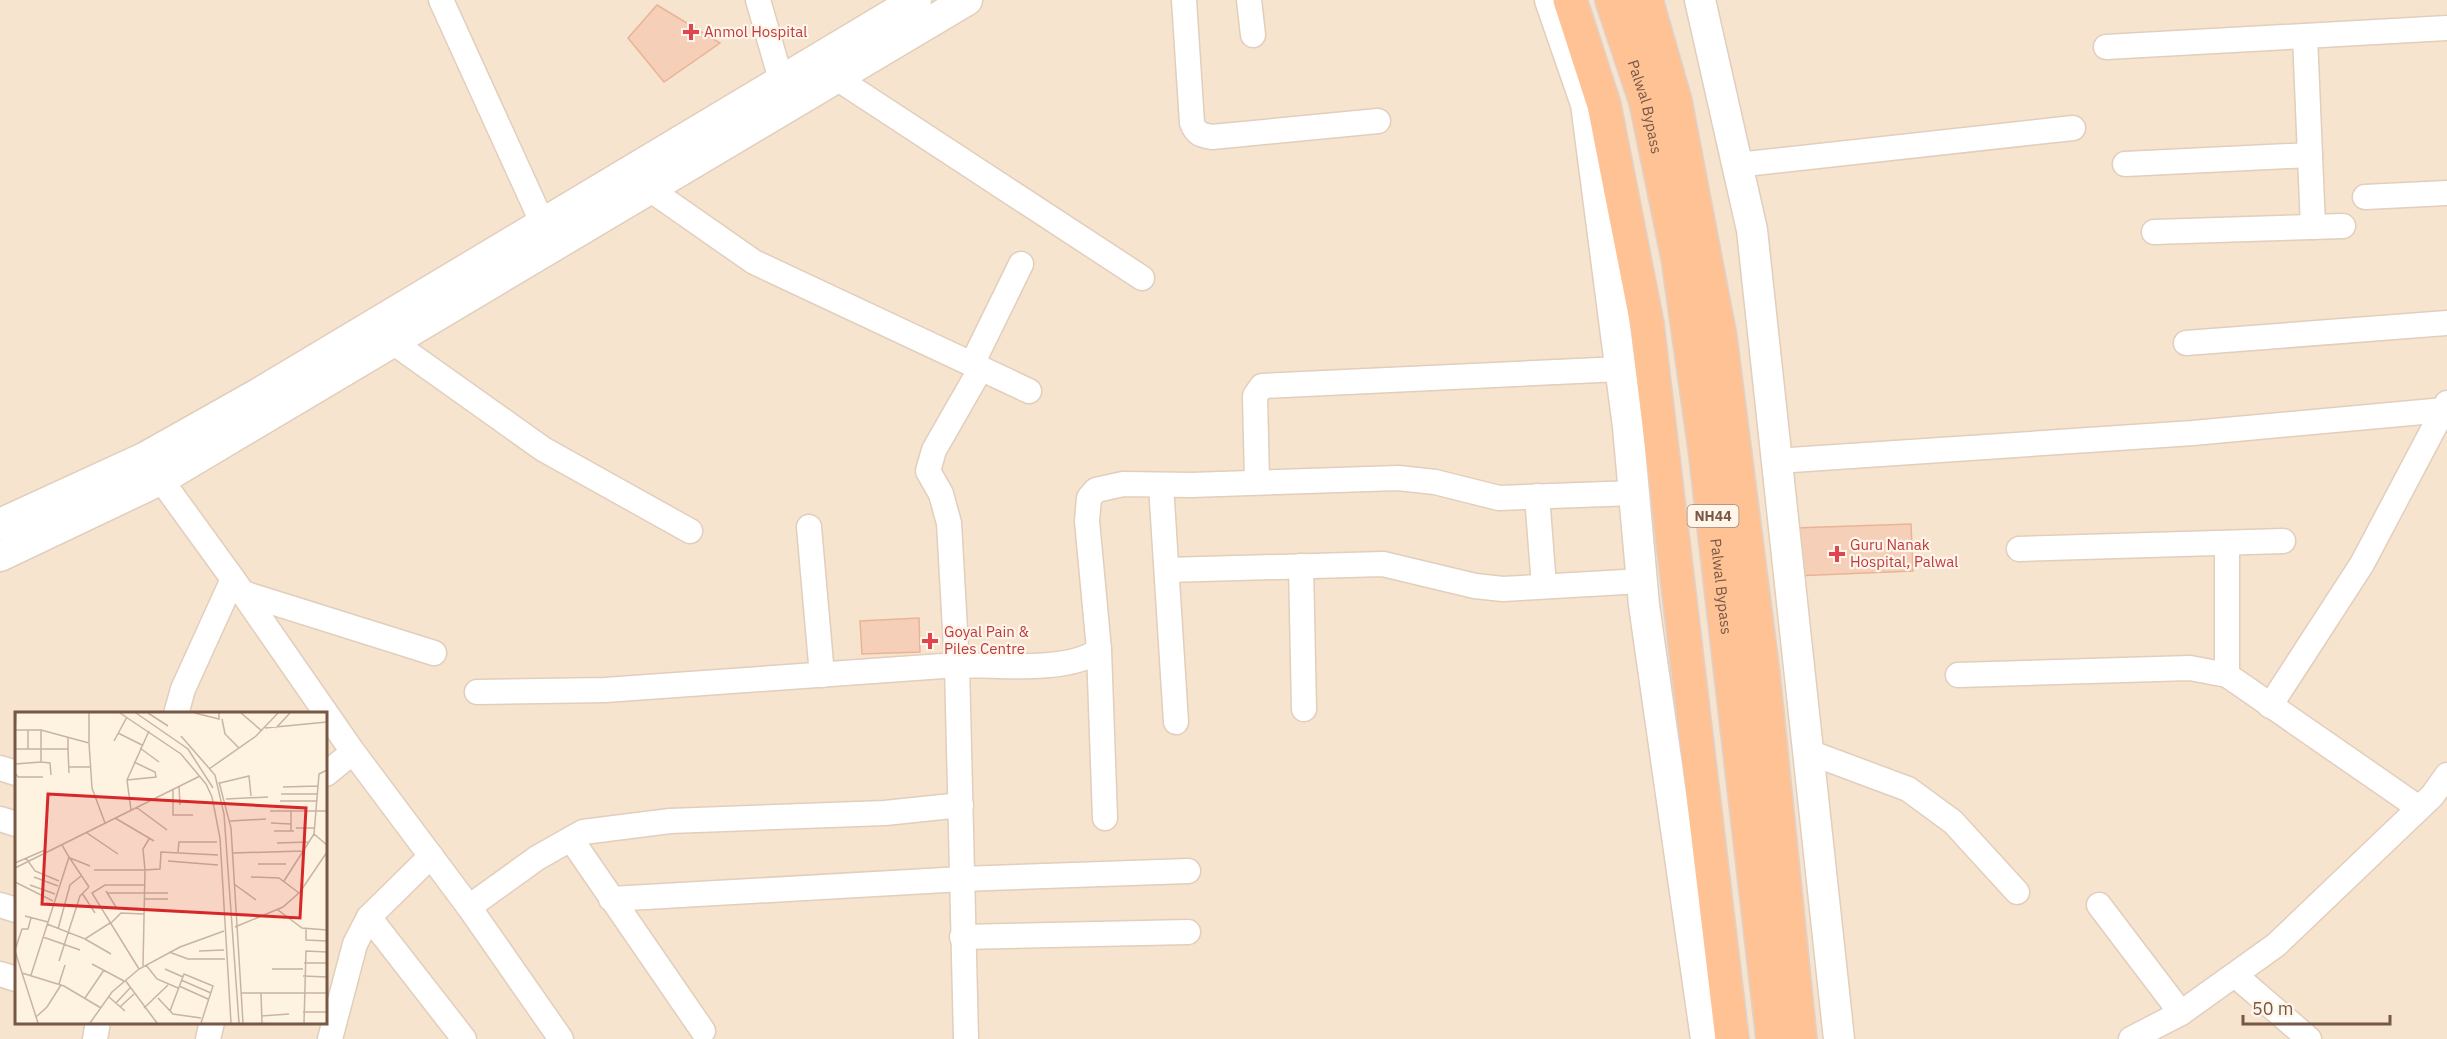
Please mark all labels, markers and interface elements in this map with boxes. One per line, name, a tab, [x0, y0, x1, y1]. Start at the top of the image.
place label: Anmol Hospital	[704, 22, 807, 41]
marker: Anmol Hospital	[682, 23, 700, 41]
street label: Palwal Bypass	[1624, 57, 1666, 155]
road number: NH44	[1688, 505, 1738, 527]
place label: Guru Nanak Hospital, Palwal	[1850, 535, 1958, 571]
street label: Palwal Bypass	[1706, 537, 1736, 635]
marker: Guru Nanak Hospital, Palwal	[1828, 545, 1846, 563]
place label: Goyal Pain & Piles Centre	[944, 622, 1029, 658]
marker: Goyal Pain & Piles Centre	[921, 632, 939, 650]
inset map	[15, 712, 327, 1024]
scale bar	[2243, 988, 2390, 1026]
text: 50 m	[2252, 997, 2294, 1020]

